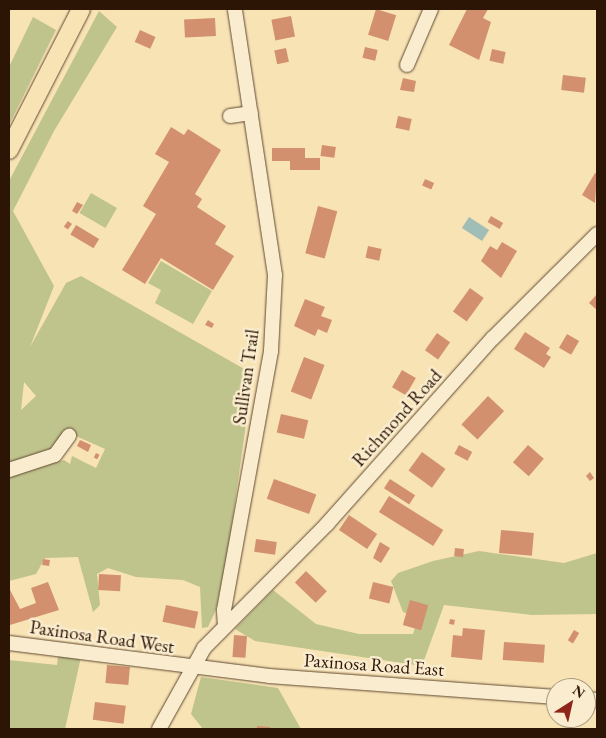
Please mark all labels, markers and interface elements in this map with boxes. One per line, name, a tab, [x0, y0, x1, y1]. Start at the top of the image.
street label: Sullivan Trail	[228, 328, 264, 426]
street label: Richmond Road	[347, 365, 447, 471]
street label: Paxinosa Road West	[28, 616, 176, 658]
street label: Paxinosa Road East	[303, 649, 445, 681]
north arrow	[546, 678, 596, 728]
text: N	[569, 681, 589, 702]

